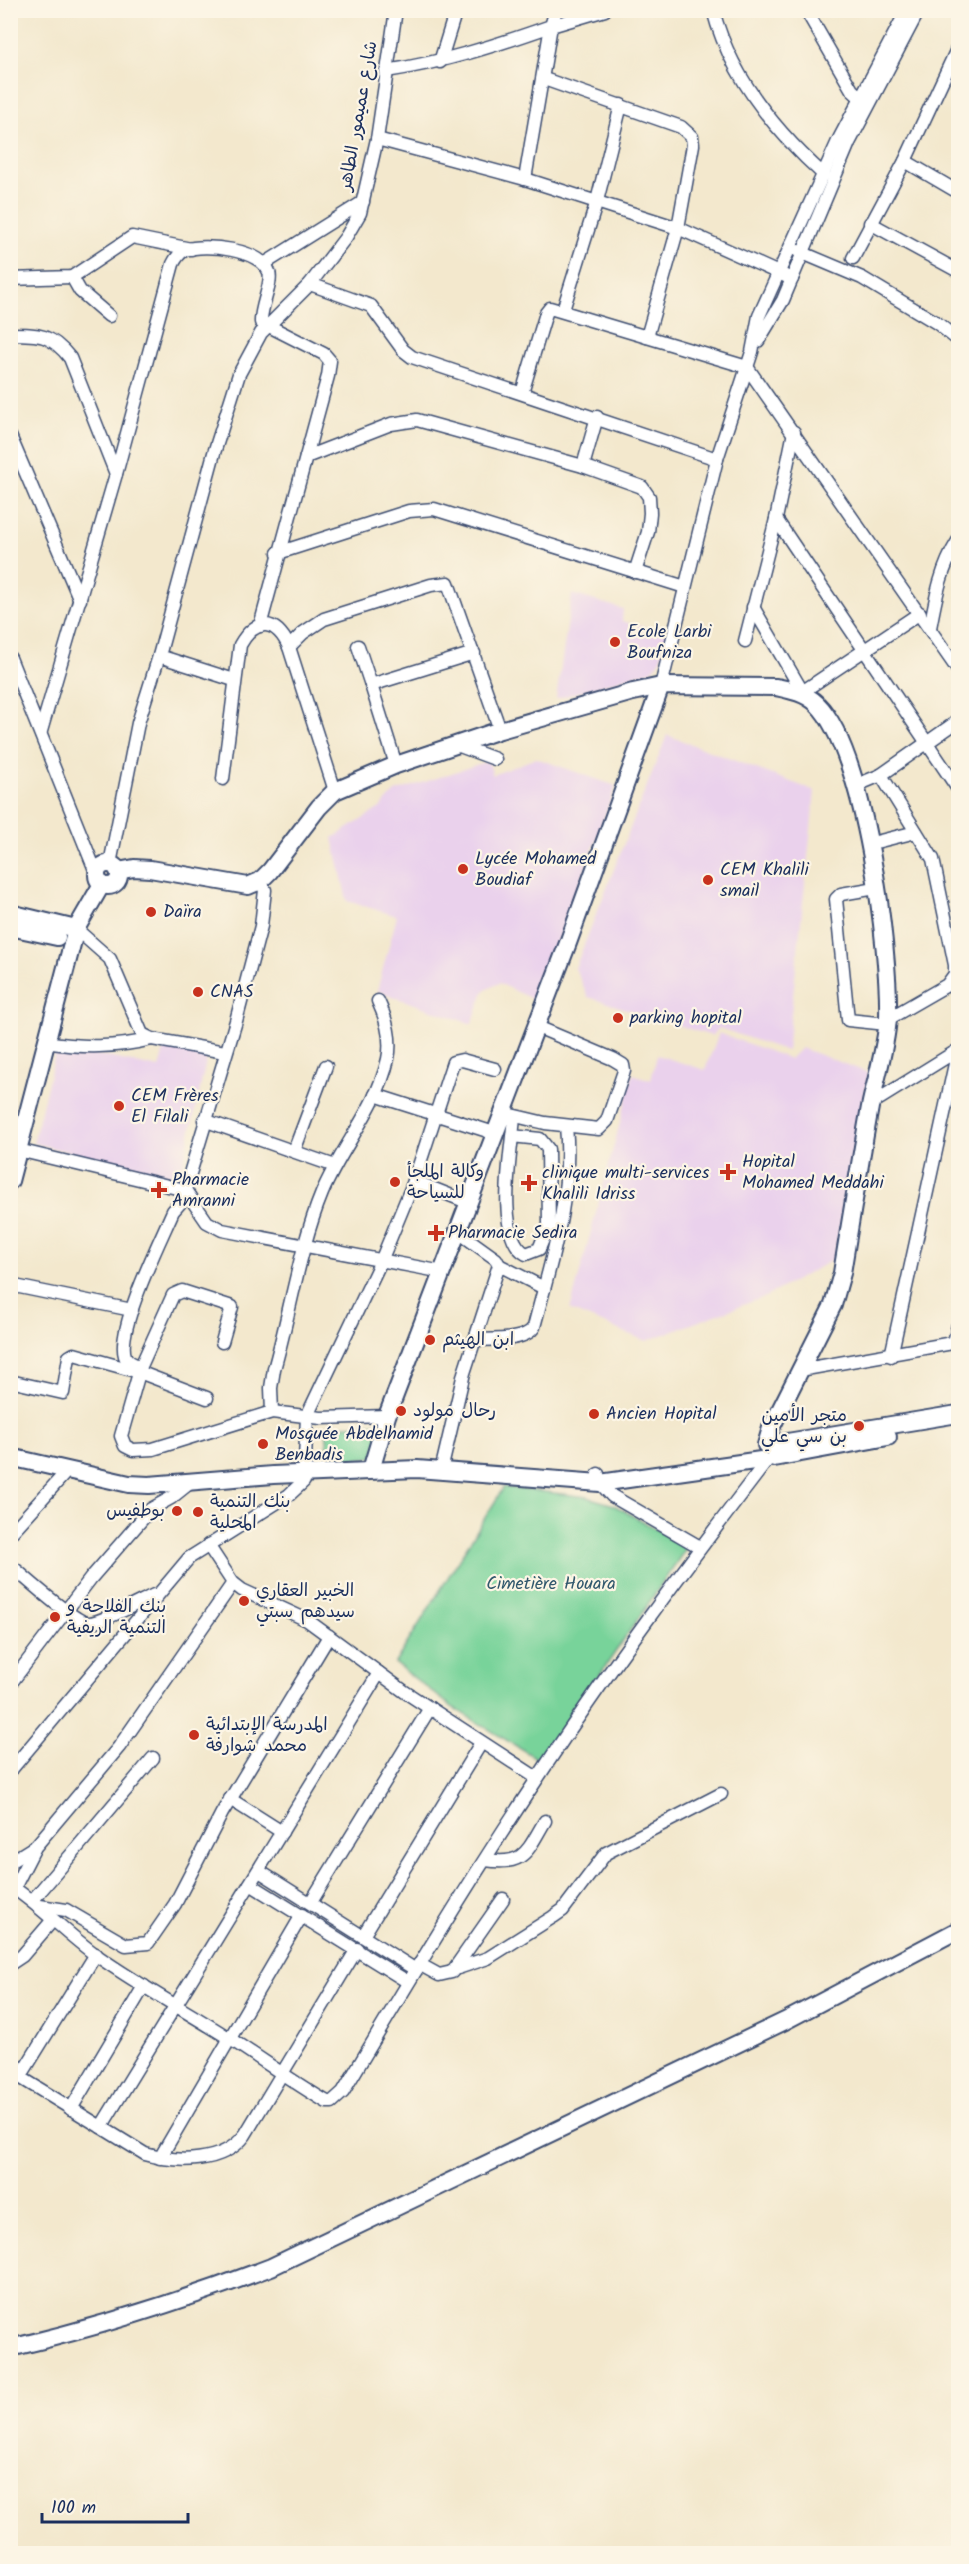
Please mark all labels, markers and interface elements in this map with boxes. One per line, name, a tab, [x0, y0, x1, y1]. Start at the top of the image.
street label: شارع عميمور الطاهر	[331, 39, 386, 195]
place label: Ecole Larbi Boufniza	[627, 618, 712, 668]
marker: Ecole Larbi Boufniza	[608, 635, 622, 649]
place label: Lycée Mohamed Boudiaf	[475, 845, 597, 895]
place label: CEM Khalili smail	[720, 856, 810, 906]
marker: Lycée Mohamed Boudiaf	[456, 862, 470, 876]
marker: CEM Khalili smail	[701, 873, 715, 887]
place label: Daïra	[163, 898, 202, 927]
marker: Daïra	[144, 905, 158, 919]
place label: CNAS	[210, 978, 254, 1007]
marker: CNAS	[191, 985, 205, 999]
place label: parking hopital	[629, 1004, 742, 1033]
marker: parking hopital	[611, 1011, 625, 1025]
place label: CEM Frères El Filali	[131, 1082, 219, 1132]
marker: CEM Frères El Filali	[112, 1099, 126, 1113]
place label: Hopital Mohamed Meddahi	[742, 1148, 884, 1198]
place label: وكالة الملجأ للسياحة	[407, 1158, 484, 1208]
place label: clinique multi-services Khalili Idriss	[542, 1159, 710, 1209]
marker: Hopital Mohamed Meddahi	[719, 1163, 737, 1181]
place label: Pharmacie Amranni	[172, 1166, 249, 1216]
marker: clinique multi-services Khalili Idriss	[520, 1174, 538, 1192]
marker: وكالة الملجأ للسياحة	[388, 1175, 402, 1189]
marker: Pharmacie Amranni	[150, 1181, 168, 1199]
place label: Pharmacie Sedira	[448, 1219, 578, 1248]
marker: Pharmacie Sedira	[429, 1226, 443, 1240]
place label: ابن الهيثم	[442, 1326, 514, 1355]
marker: ابن الهيثم	[423, 1333, 437, 1347]
place label: رحال مولود	[413, 1397, 496, 1426]
place label: Ancien Hopital	[606, 1400, 717, 1429]
place label: متجر الأمين بن سي علي	[761, 1402, 847, 1452]
marker: رحال مولود	[394, 1404, 408, 1418]
marker: Ancien Hopital	[587, 1407, 601, 1421]
marker: متجر الأمين بن سي علي	[852, 1419, 866, 1433]
place label: Mosquée Abdelhamid Benbadis	[275, 1420, 434, 1470]
marker: Mosquée Abdelhamid Benbadis	[256, 1437, 270, 1451]
place label: بنك التنمية المحلية	[210, 1488, 290, 1538]
place label: بوطفيس	[106, 1497, 165, 1526]
marker: بوطفيس	[170, 1504, 184, 1518]
marker: بنك التنمية المحلية	[191, 1505, 205, 1519]
park label: Cimetière Houara	[486, 1570, 616, 1599]
place label: الخبير العقاري سيدهم سبتي	[256, 1577, 355, 1627]
place label: بنك الفلاحة و التنمية الريفية	[65, 1593, 166, 1643]
marker: الخبير العقاري سيدهم سبتي	[237, 1594, 251, 1608]
marker: بنك الفلاحة و التنمية الريفية	[48, 1610, 62, 1624]
place label: المدرسة الإبتدائية محمد شوارفة	[206, 1711, 328, 1761]
marker: المدرسة الإبتدائية محمد شوارفة	[187, 1728, 201, 1742]
scale bar	[42, 2486, 188, 2524]
text: 100 m	[51, 2494, 96, 2523]

